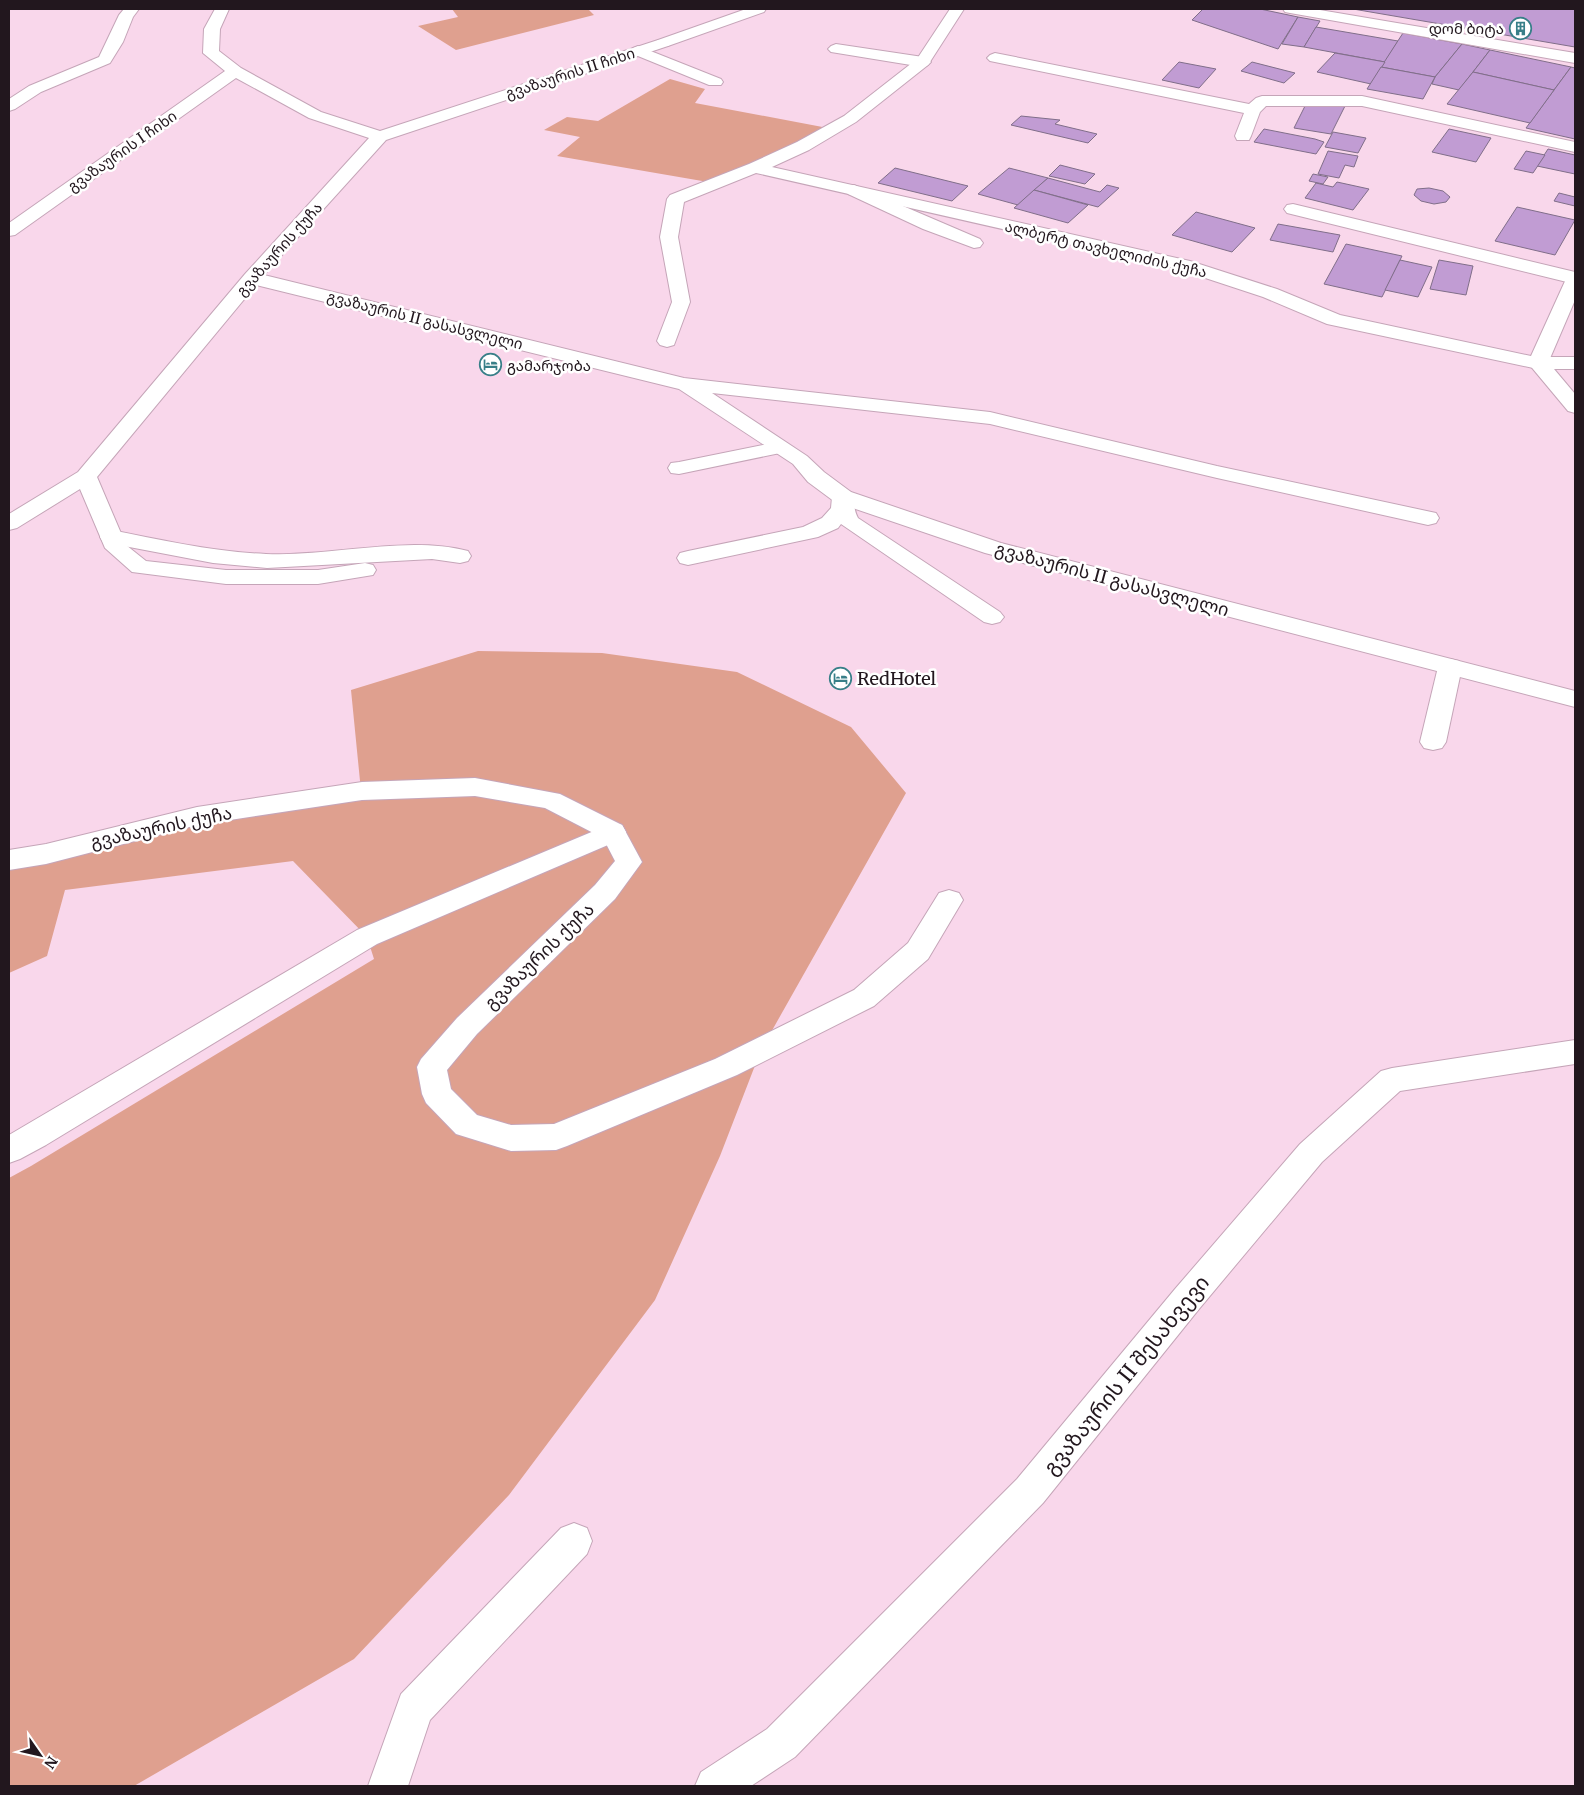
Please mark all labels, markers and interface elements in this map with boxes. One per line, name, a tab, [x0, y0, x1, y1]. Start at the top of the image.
building icon: დომ ბიტა	[1508, 16, 1532, 40]
place label: დომ ბიტა	[1429, 19, 1504, 38]
street label: გვაზაურის II ჩიხი	[503, 43, 637, 103]
street label: გვაზაურის I ჩიხი	[64, 106, 180, 196]
street label: გვაზაურის ქუჩა	[232, 198, 326, 300]
street label: ალბერტ თავხელიძის ქუჩა	[1003, 216, 1209, 282]
street label: გვაზაურის II გასასვლელი	[325, 286, 525, 354]
hotel icon: გამარჯობა	[479, 353, 503, 377]
place label: გამარჯობა	[507, 356, 591, 375]
street label: გვაზაურის II გასასვლელი	[992, 537, 1232, 621]
hotel icon: RedHotel	[829, 666, 853, 690]
place label: RedHotel	[857, 667, 937, 690]
street label: გვაზაურის ქუჩა	[88, 801, 234, 853]
street label: გვაზაურის ქუჩა	[479, 898, 599, 1014]
street label: გვაზაურის II შესახვევი	[1037, 1270, 1215, 1480]
north arrow	[15, 1730, 65, 1780]
text: N	[40, 1753, 61, 1772]

